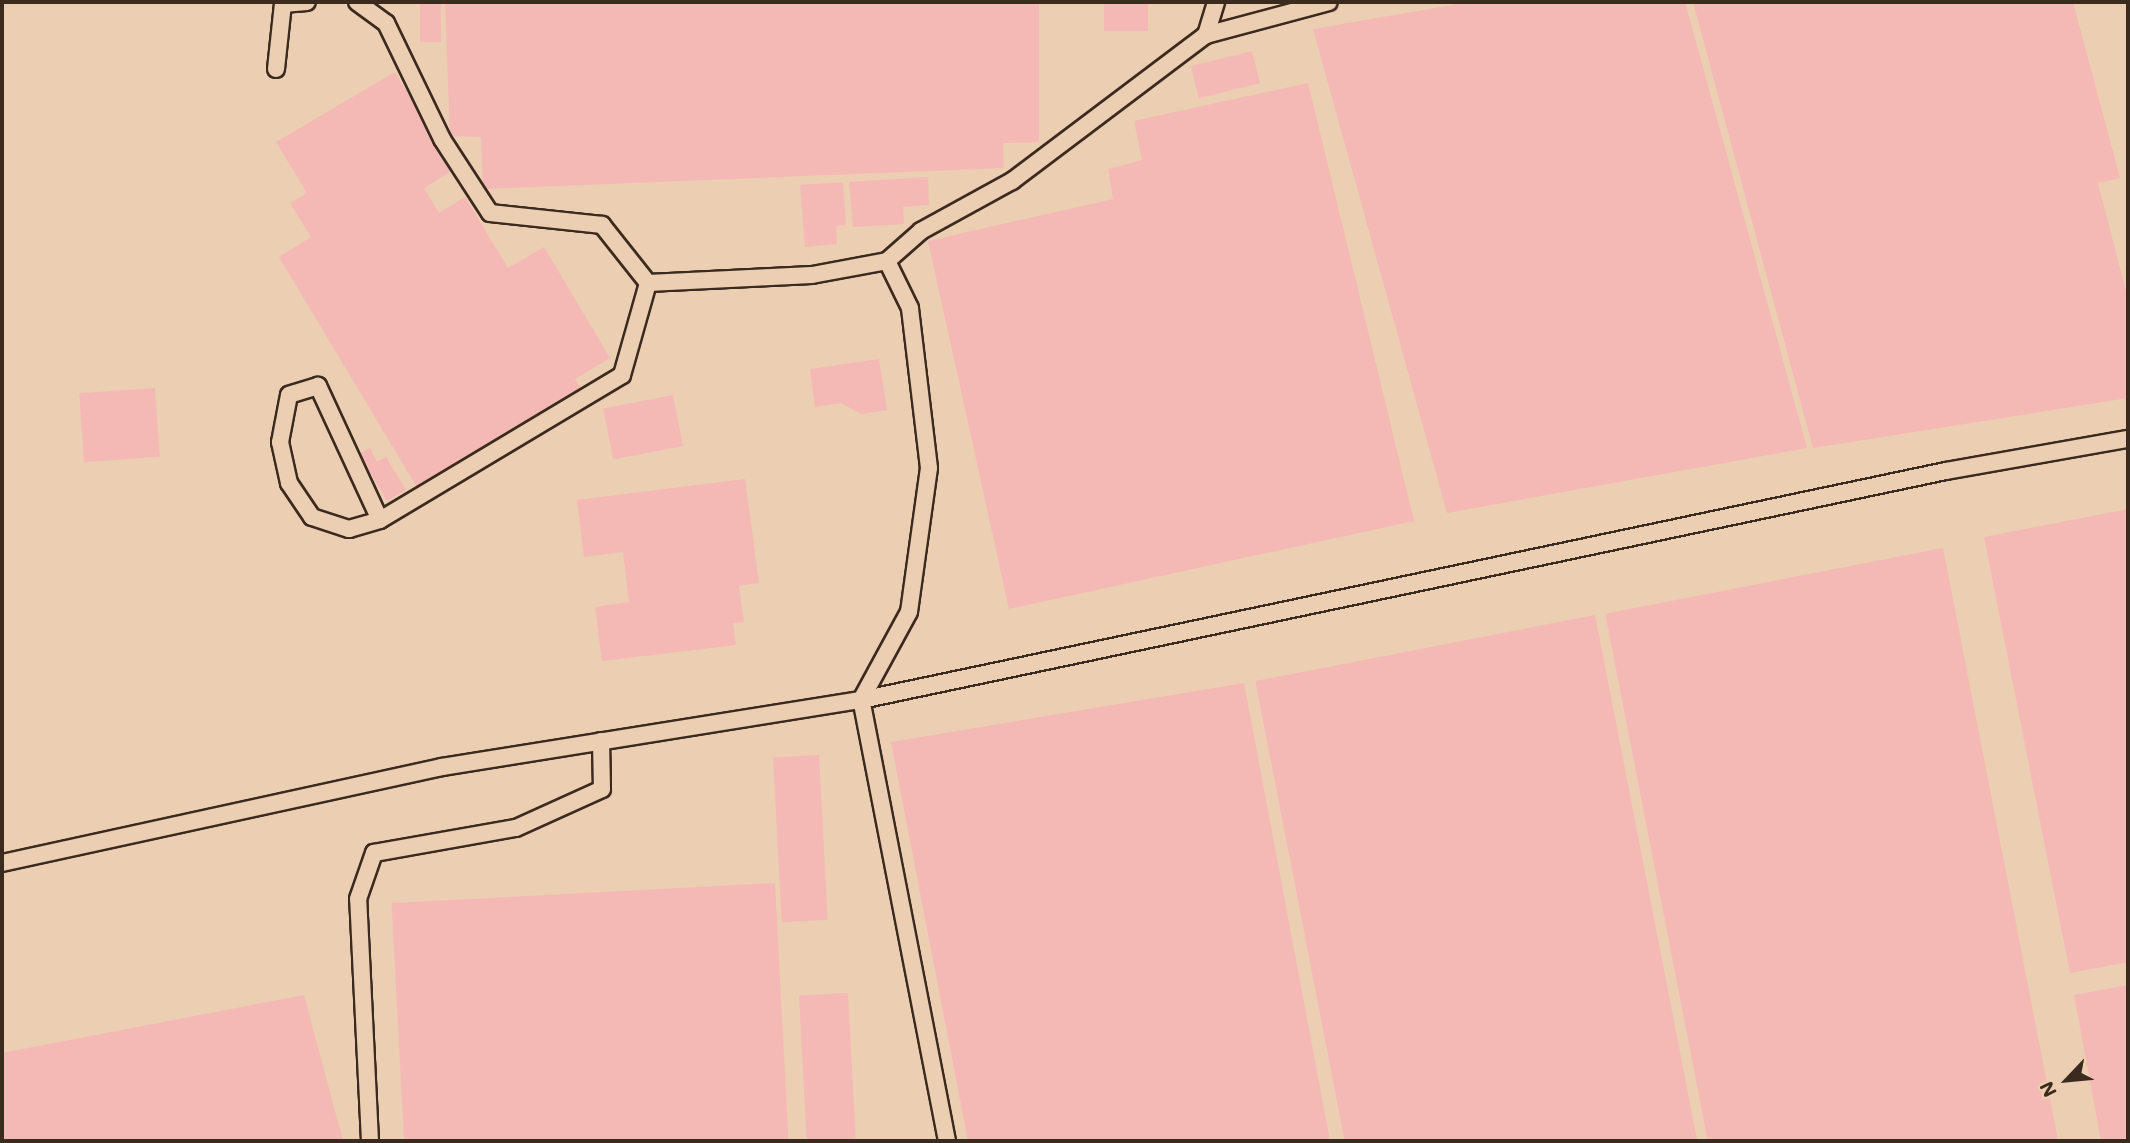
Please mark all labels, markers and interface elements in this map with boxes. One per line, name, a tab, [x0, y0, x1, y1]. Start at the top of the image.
north arrow	[2032, 1045, 2102, 1115]
text: N	[2033, 1077, 2062, 1101]

